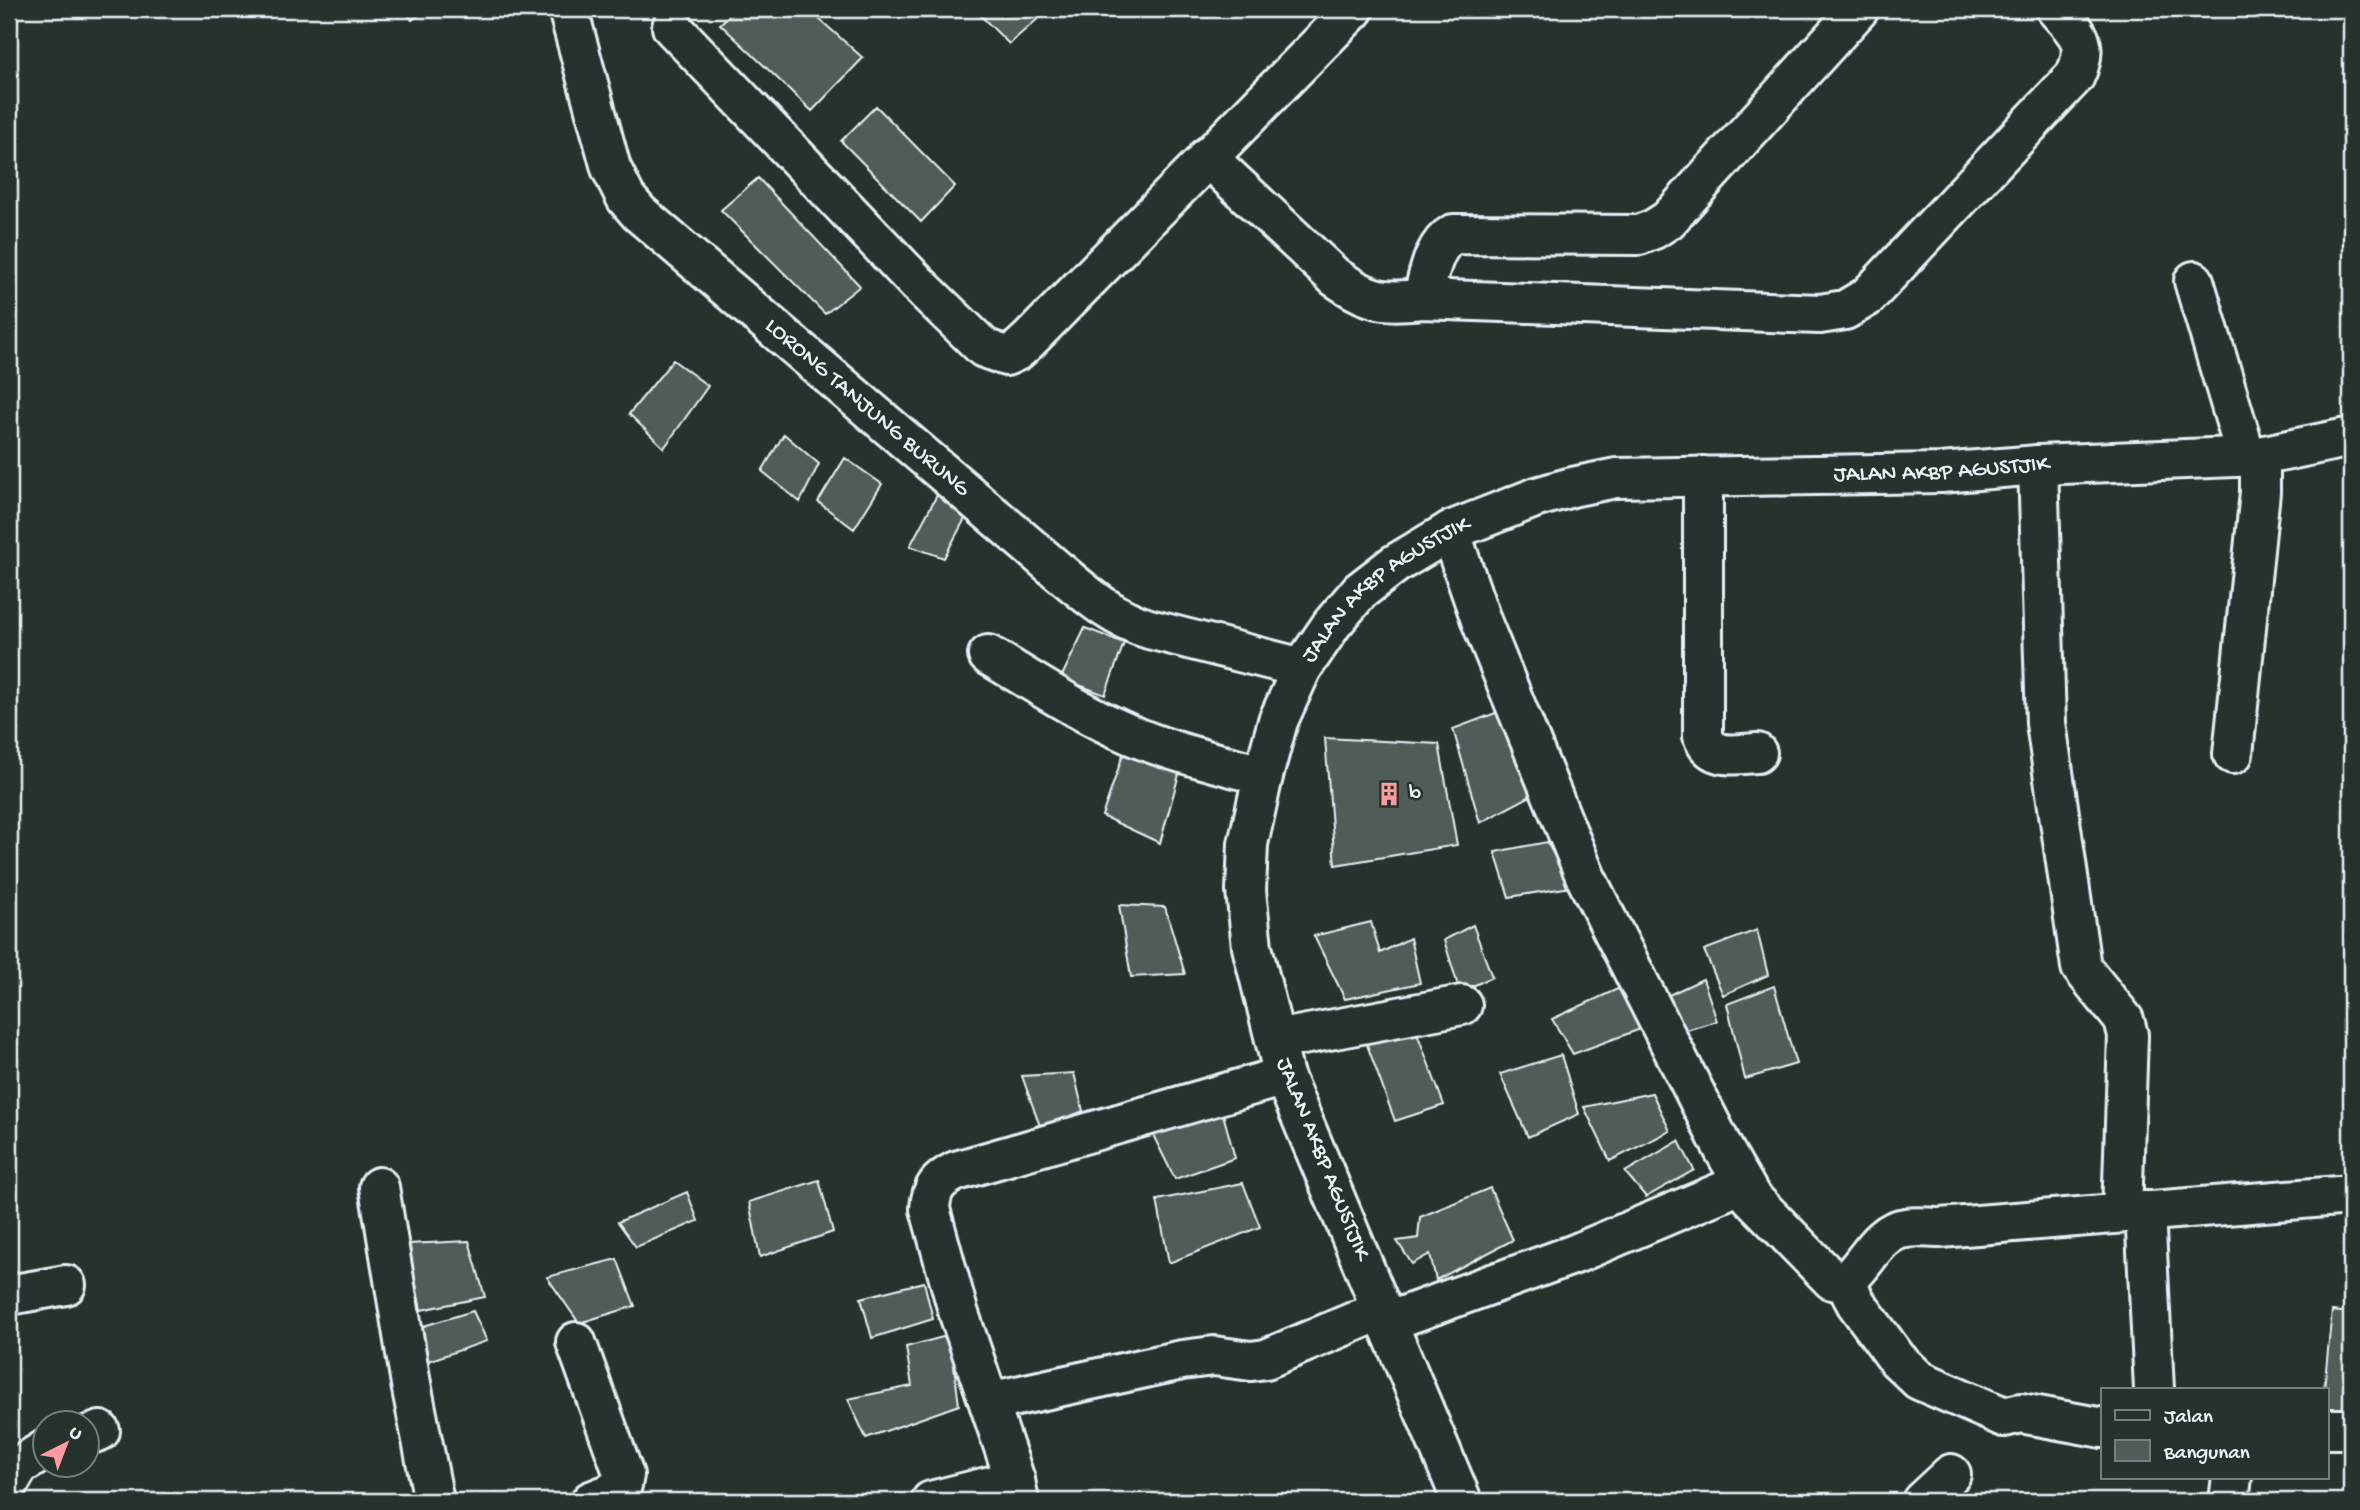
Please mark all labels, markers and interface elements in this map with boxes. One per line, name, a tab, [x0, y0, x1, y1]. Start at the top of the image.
street label: LORONG TANJUNG BURUNG	[759, 313, 976, 504]
street label: JALAN AKBP AGUSTJIK	[1833, 451, 2052, 488]
street label: JALAN AKBP AGUSTJIK	[1296, 510, 1476, 668]
building icon: b	[1375, 780, 1403, 808]
place label: b	[1409, 781, 1421, 808]
street label: JALAN AKBP AGUSTJIK	[1269, 1054, 1376, 1266]
legend	[2101, 1388, 2328, 1478]
text: Jalan	[2164, 1406, 2213, 1431]
north arrow	[32, 1408, 102, 1478]
text: U	[63, 1422, 87, 1446]
text: Bangunan	[2163, 1442, 2250, 1467]

